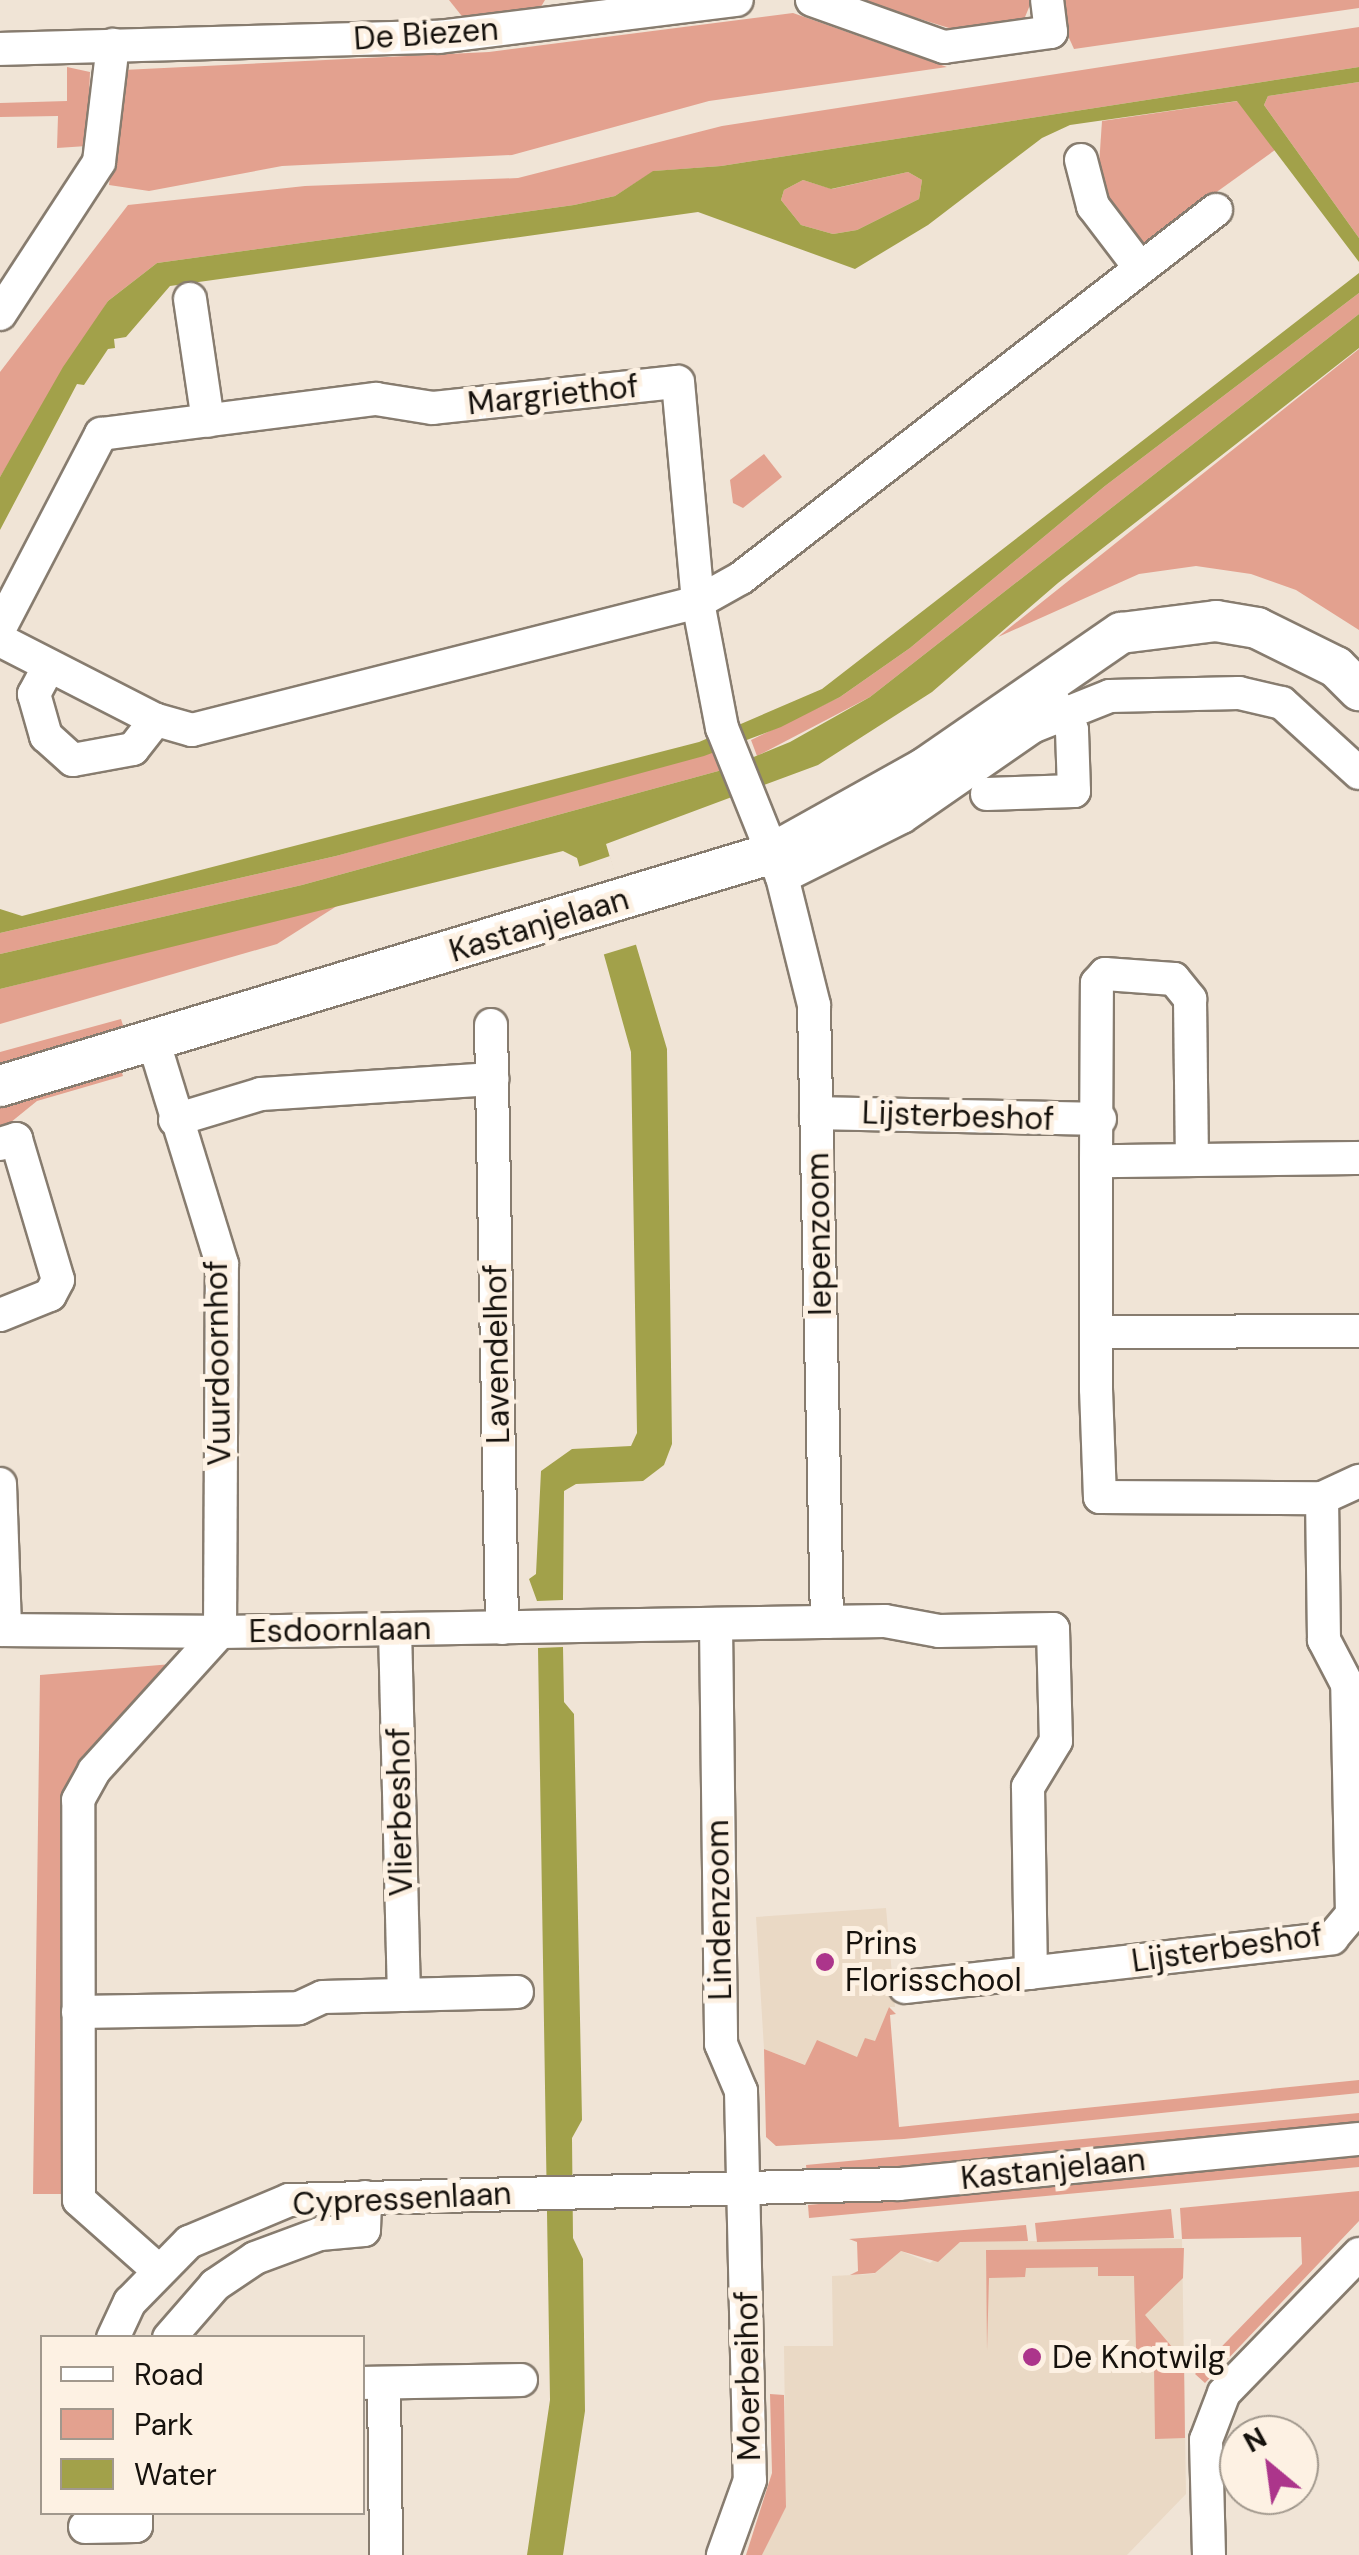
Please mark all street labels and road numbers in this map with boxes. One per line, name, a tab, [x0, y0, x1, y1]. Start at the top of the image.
street label: De Biezen	[352, 10, 500, 58]
street label: Margriethof	[466, 367, 640, 423]
street label: Kastanjelaan	[445, 880, 633, 970]
street label: Lijsterbeshof	[861, 1093, 1055, 1139]
street label: Iepenzoom	[798, 1152, 840, 1316]
street label: Vuurdoornhof	[197, 1260, 239, 1466]
street label: Lavendelhof	[476, 1264, 518, 1444]
street label: Esdoornlaan	[248, 1609, 432, 1651]
street label: Vlierbeshof	[379, 1727, 421, 1897]
street label: Lindenzoom	[698, 1819, 740, 2001]
street label: Lijsterbeshof	[1129, 1916, 1325, 1980]
street label: Kastanjelaan	[959, 2140, 1147, 2198]
street label: Cypressenlaan	[292, 2174, 512, 2224]
street label: Moerbeihof	[727, 2291, 769, 2461]

